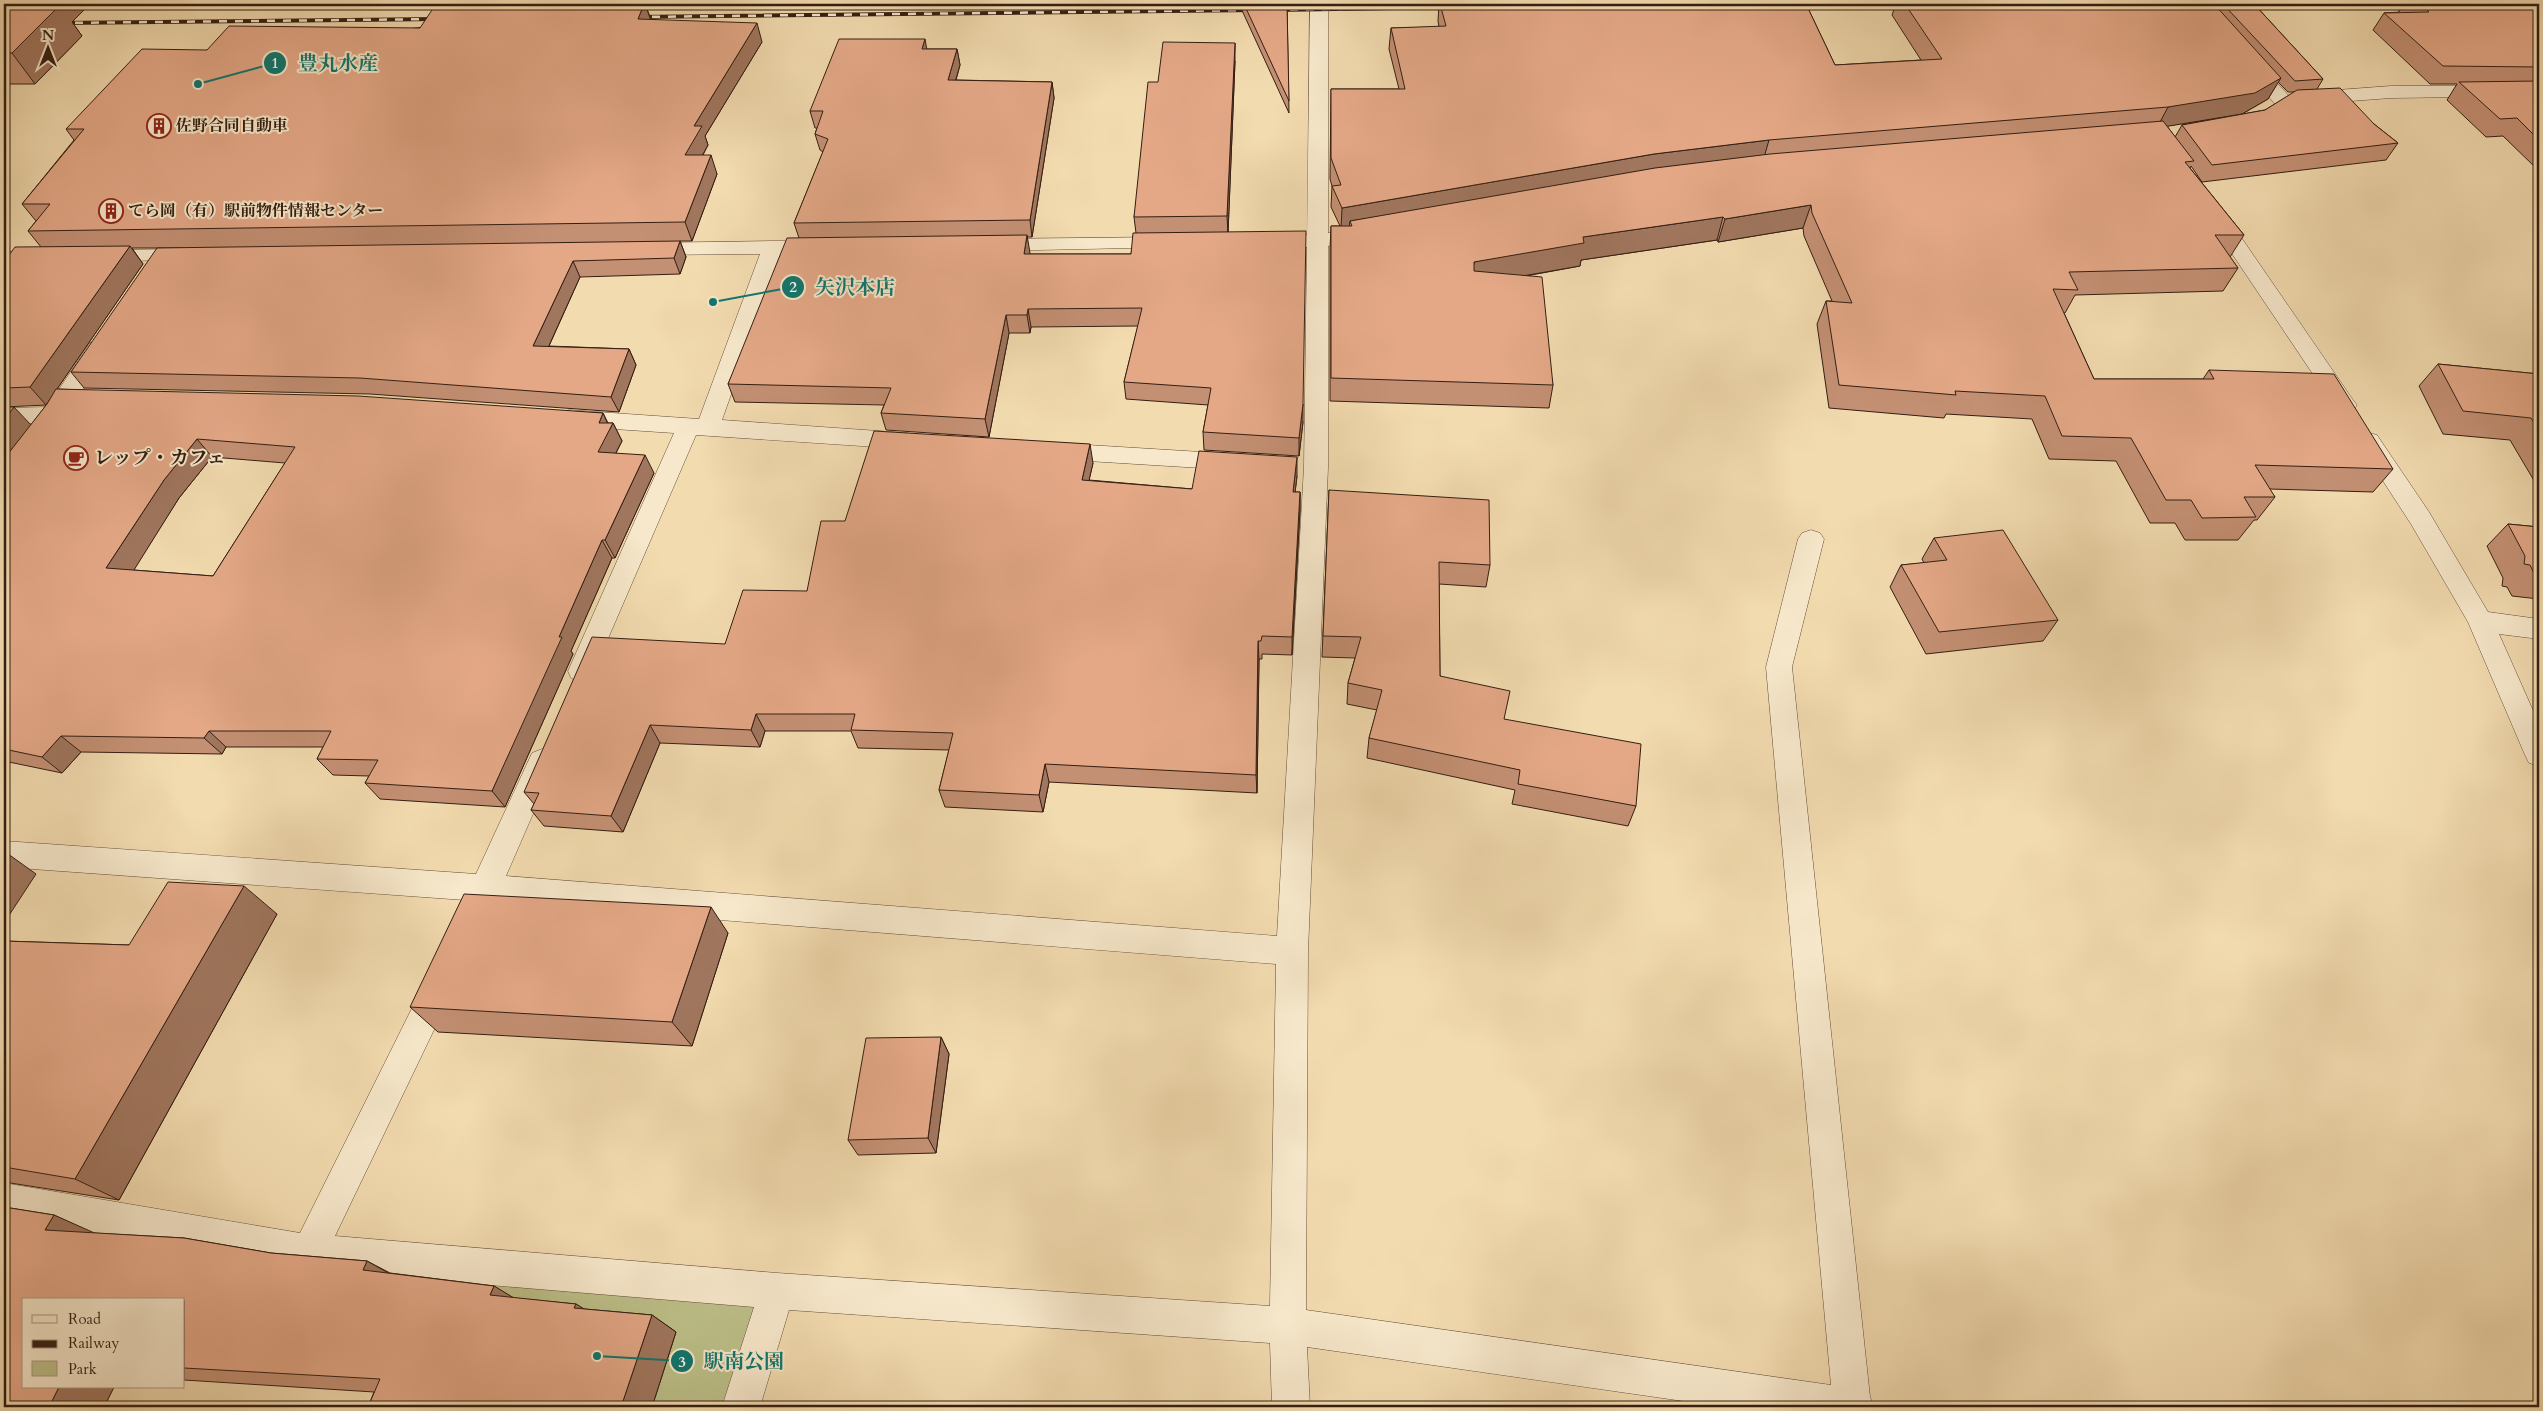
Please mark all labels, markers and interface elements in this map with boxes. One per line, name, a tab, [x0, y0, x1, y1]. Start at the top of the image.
north arrow	[22, 22, 72, 72]
text: N	[42, 26, 54, 45]
callout: 豊丸水産	[263, 45, 388, 80]
text: 豊丸水産	[298, 50, 378, 77]
text: 1	[271, 53, 279, 73]
building icon: 佐野合同自動車	[146, 113, 172, 139]
place label: 佐野合同自動車	[176, 115, 288, 137]
building icon: てら岡（有）駅前物件情報センター	[98, 198, 124, 224]
place label: てら岡（有）駅前物件情報センター	[128, 200, 383, 222]
callout: 矢沢本店	[780, 269, 905, 304]
text: 矢沢本店	[815, 274, 895, 301]
text: 2	[789, 277, 797, 297]
cafe icon: レップ・カフェ	[63, 445, 89, 471]
place label: レップ・カフェ	[94, 445, 226, 471]
legend	[22, 1298, 185, 1388]
text: Road	[68, 1309, 101, 1329]
text: Railway	[68, 1333, 119, 1353]
callout: 駅南公園	[669, 1344, 794, 1379]
text: 駅南公園	[704, 1348, 784, 1375]
text: 3	[678, 1352, 686, 1372]
text: Park	[68, 1359, 97, 1379]

